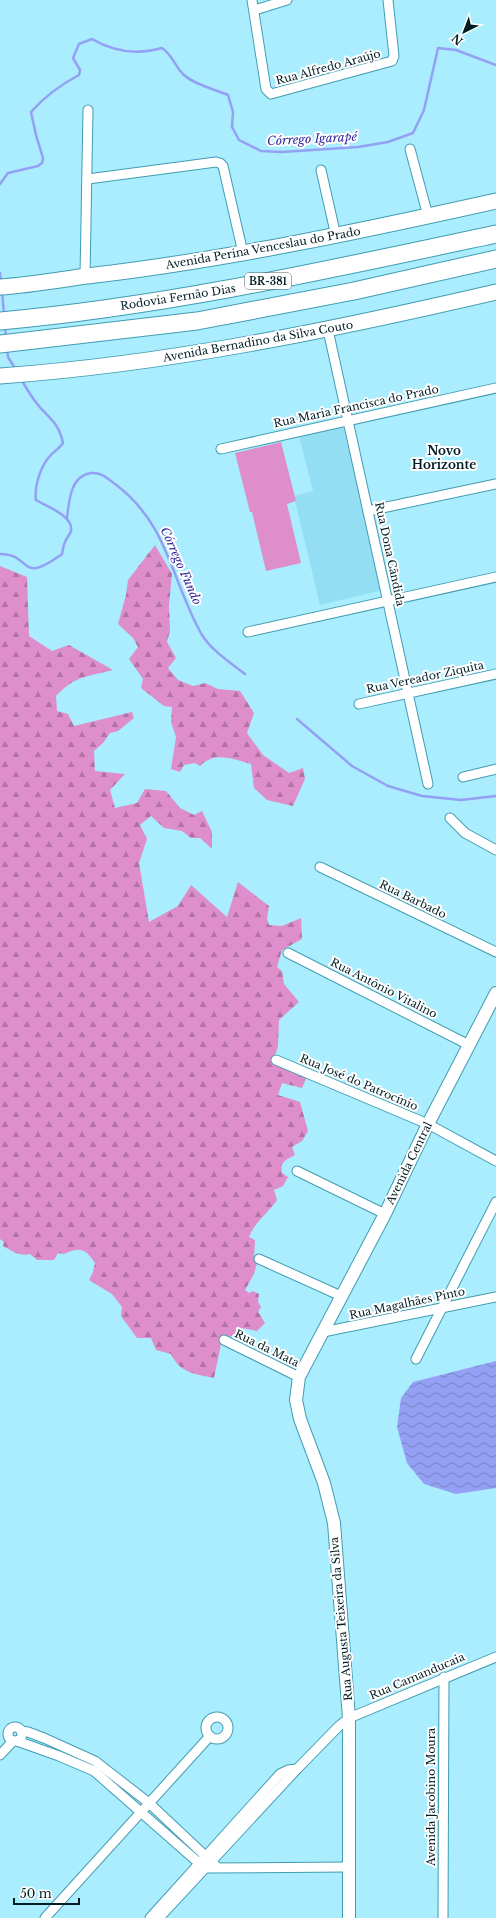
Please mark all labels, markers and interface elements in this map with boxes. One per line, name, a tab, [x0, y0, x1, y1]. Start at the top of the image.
north arrow	[444, 12, 484, 52]
text: N	[448, 30, 466, 48]
street label: Rua Alfredo Araújo	[274, 46, 382, 88]
water label: Córrego Igarapé	[267, 129, 359, 148]
street label: Avenida Perina Venceslau do Prado	[164, 224, 362, 272]
road number: BR-381	[245, 273, 291, 289]
street label: Rodovia Fernão Dias	[119, 281, 237, 313]
street label: Avenida Bernadino da Silva Couto	[161, 317, 354, 365]
street label: Rua Maria Francisca do Prado	[272, 382, 440, 430]
district label: Novo Horizonte	[412, 443, 476, 472]
street label: Rua Dona Cândida	[372, 501, 408, 608]
water label: Córrego Fundo	[158, 525, 205, 607]
street label: Rua Vereador Ziquita	[365, 658, 486, 696]
street label: Rua Barbado	[377, 877, 449, 921]
street label: Rua Antônio Vitalino	[328, 955, 440, 1021]
street label: Rua José do Patrocínio	[298, 1051, 420, 1113]
street label: Avenida Central	[382, 1119, 435, 1208]
street label: Rua Magalhães Pinto	[348, 1284, 466, 1322]
street label: Rua da Mata	[232, 1326, 302, 1370]
street label: Rua Augusta Teixeira da Silva	[327, 1536, 355, 1702]
street label: Rua Camanducaia	[367, 1649, 468, 1702]
street label: Avenida Jacobino Moura	[424, 1727, 438, 1867]
scale bar	[14, 1880, 79, 1906]
text: 50 m	[20, 1886, 52, 1901]

